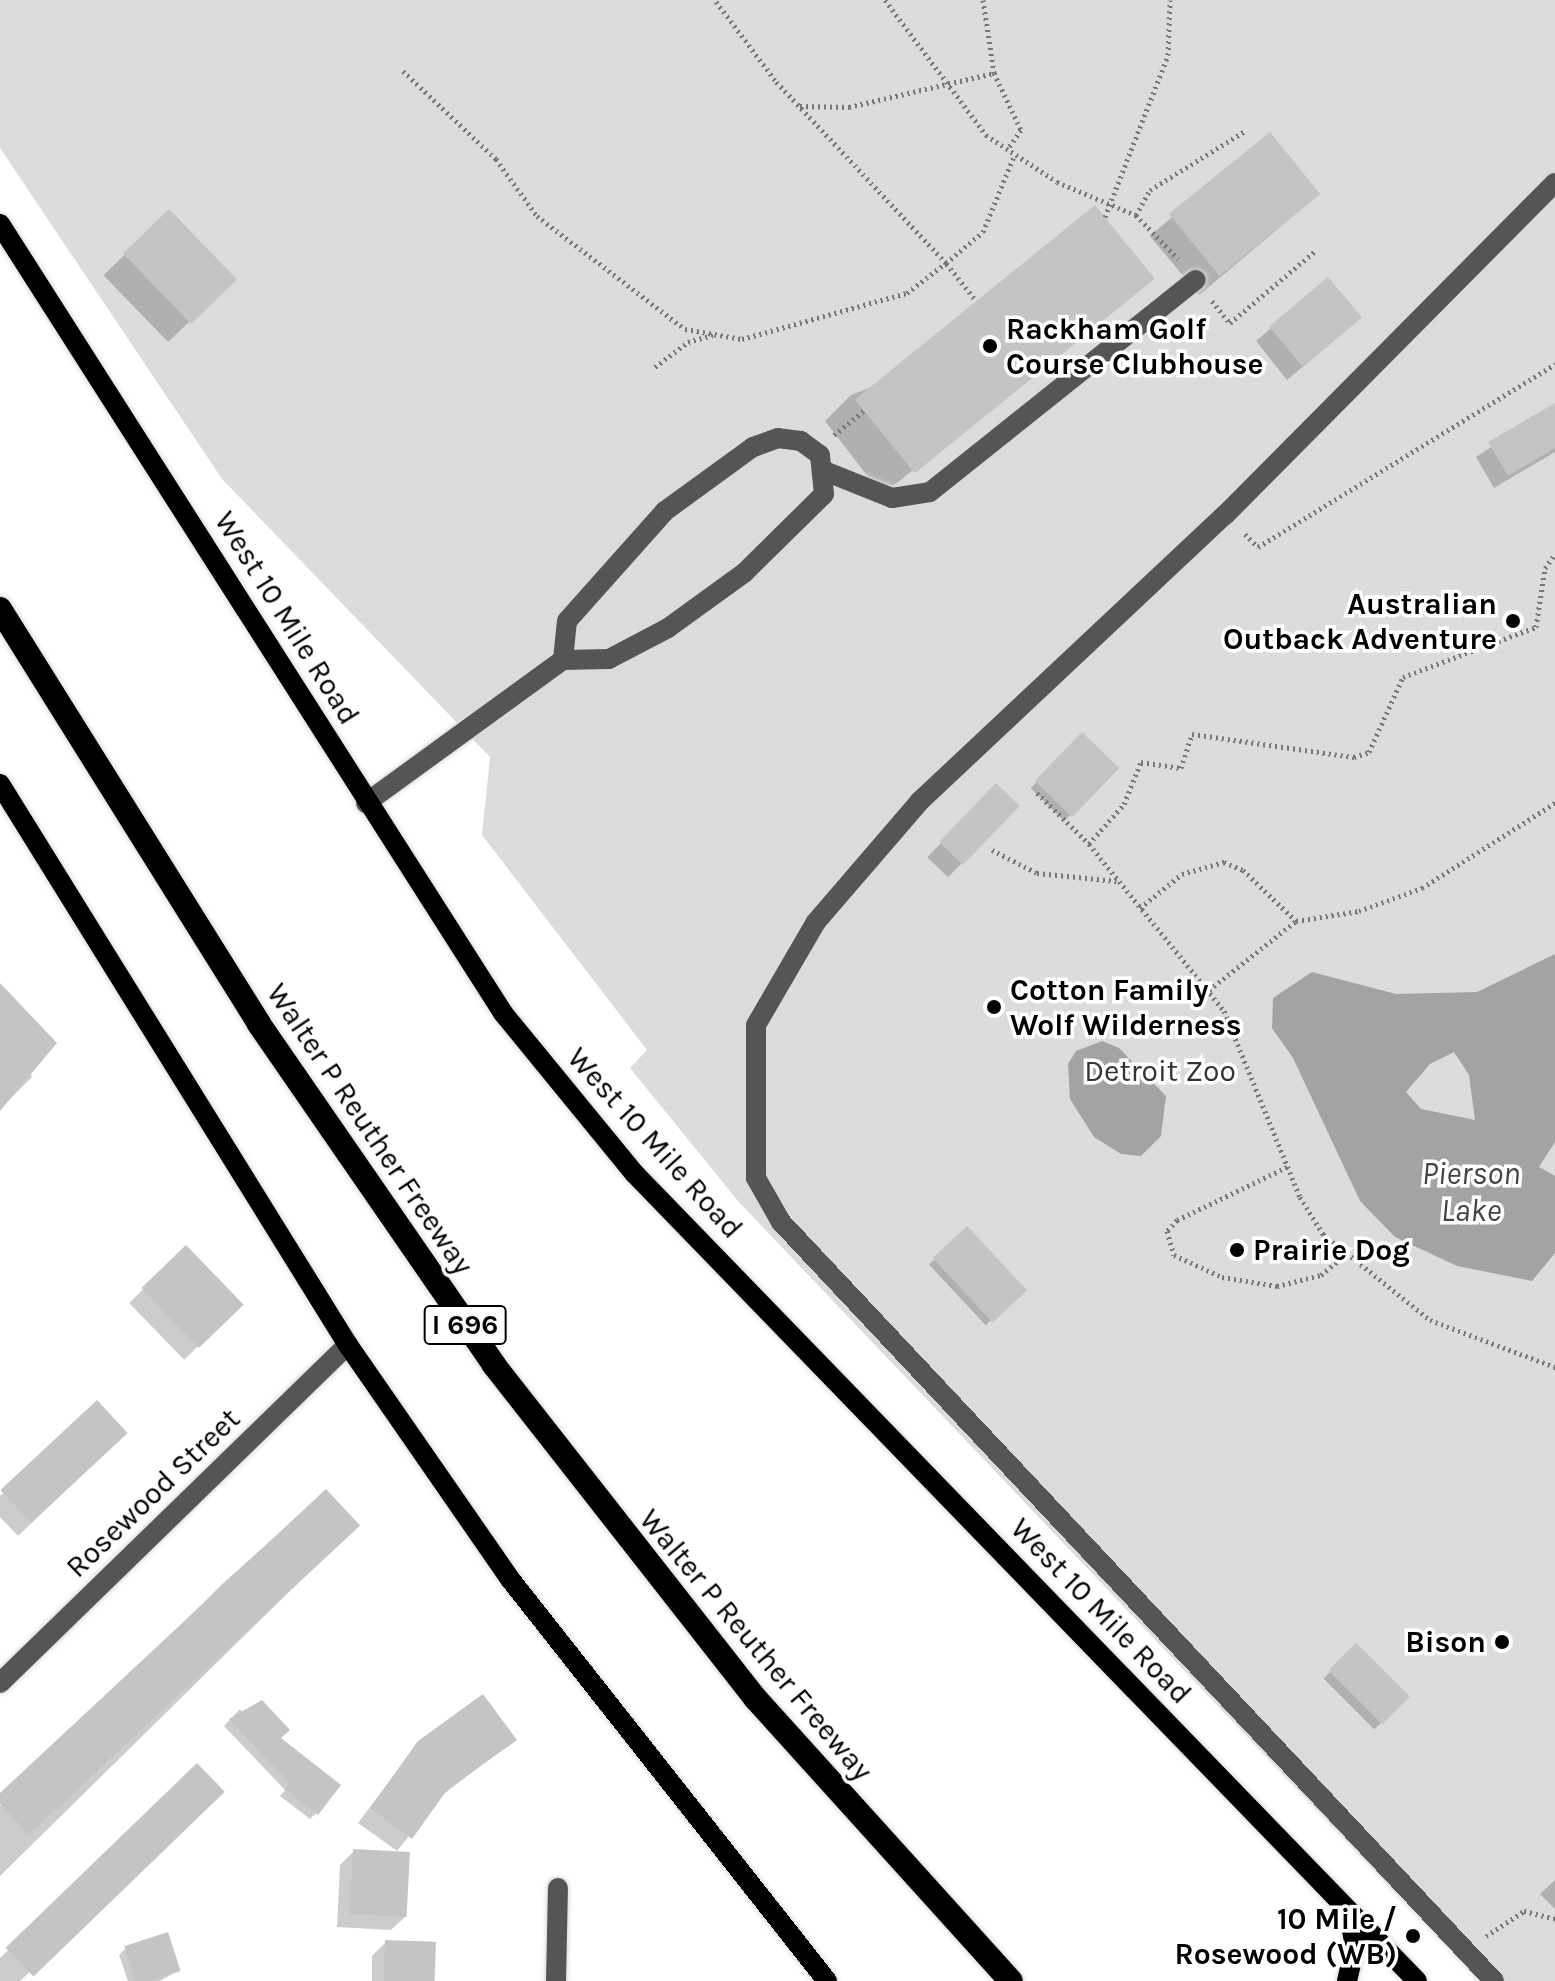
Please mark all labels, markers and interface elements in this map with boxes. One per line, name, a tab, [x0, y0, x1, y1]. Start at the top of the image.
place label: Rackham Golf Course Clubhouse	[1006, 311, 1263, 382]
marker: Rackham Golf Course Clubhouse	[981, 337, 999, 355]
street label: West 10 Mile Road	[207, 505, 367, 731]
place label: Australian Outback Adventure	[1223, 586, 1497, 656]
marker: Australian Outback Adventure	[1504, 612, 1522, 630]
place label: Cotton Family Wolf Wilderness	[1010, 972, 1242, 1042]
street label: Walter P Reuther Freeway	[259, 977, 481, 1281]
marker: Cotton Family Wolf Wilderness	[985, 998, 1003, 1016]
street label: West 10 Mile Road	[560, 1040, 750, 1246]
park label: Detroit Zoo	[1084, 1053, 1236, 1089]
water label: Pierson Lake	[1422, 1156, 1520, 1231]
place label: Prairie Dog	[1253, 1232, 1410, 1268]
marker: Prairie Dog	[1228, 1241, 1246, 1259]
road number: I 696	[423, 1301, 507, 1349]
street label: Rosewood Street	[59, 1401, 247, 1585]
street label: Walter P Reuther Freeway	[632, 1502, 880, 1788]
street label: West 10 Mile Road	[1003, 1511, 1199, 1711]
place label: Bison	[1405, 1624, 1486, 1660]
marker: Bison	[1493, 1633, 1511, 1651]
place label: 10 Mile / Rosewood (WB)	[1174, 1901, 1397, 1972]
marker: 10 Mile / Rosewood (WB)	[1404, 1927, 1422, 1945]

